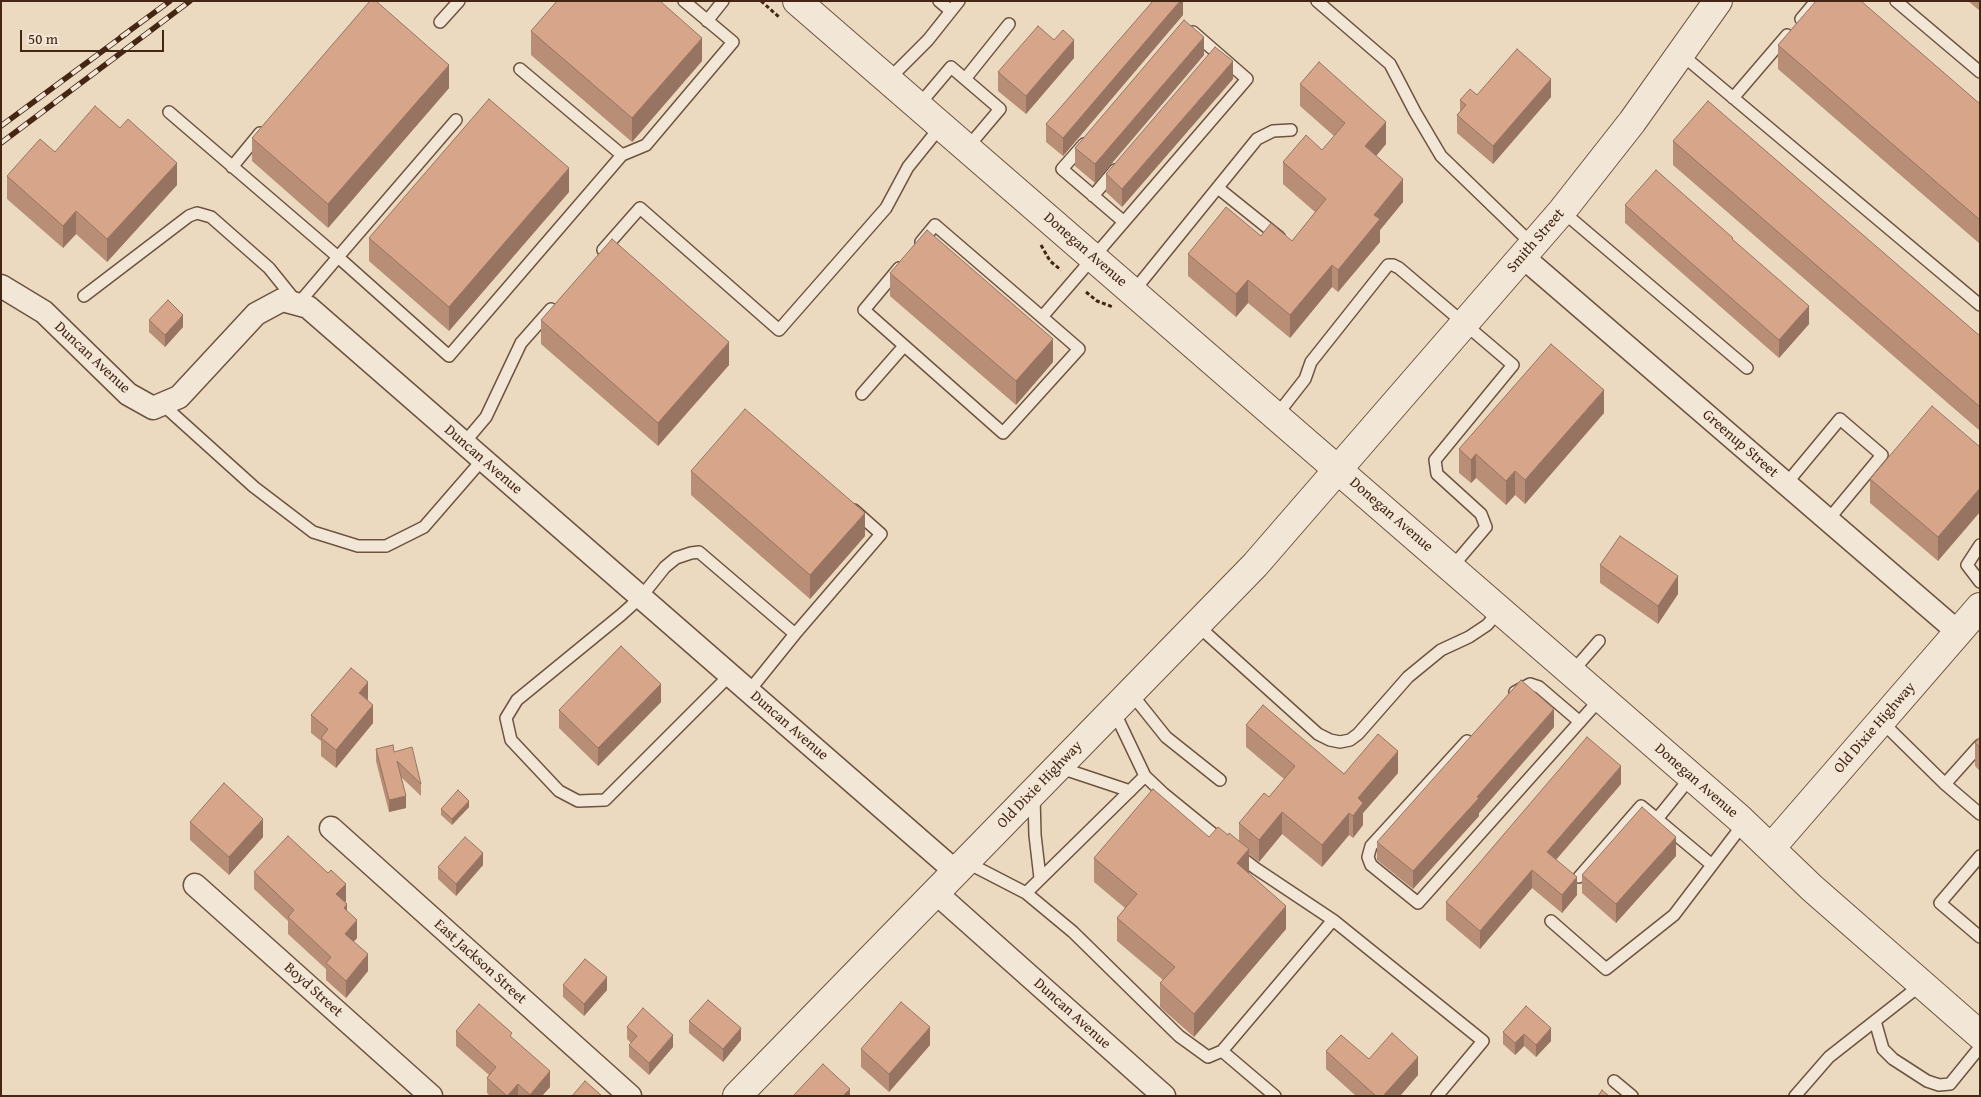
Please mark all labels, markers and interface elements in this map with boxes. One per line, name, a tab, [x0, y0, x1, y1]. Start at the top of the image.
scale bar	[22, 20, 166, 52]
text: 50 m	[28, 28, 58, 49]
street label: Smith Street	[1503, 205, 1569, 277]
street label: Donegan Avenue	[1040, 209, 1130, 291]
street label: Duncan Avenue	[50, 318, 134, 398]
street label: Greenup Street	[1698, 406, 1782, 482]
street label: Duncan Avenue	[440, 421, 526, 499]
street label: Donegan Avenue	[1346, 474, 1436, 556]
street label: Old Dixie Highway	[1830, 679, 1920, 777]
street label: Duncan Avenue	[746, 687, 832, 765]
street label: Old Dixie Highway	[994, 737, 1086, 833]
street label: Donegan Avenue	[1651, 740, 1741, 822]
street label: East Jackson Street	[430, 916, 530, 1008]
street label: Boyd Street	[280, 959, 346, 1021]
street label: Duncan Avenue	[1030, 975, 1114, 1053]

